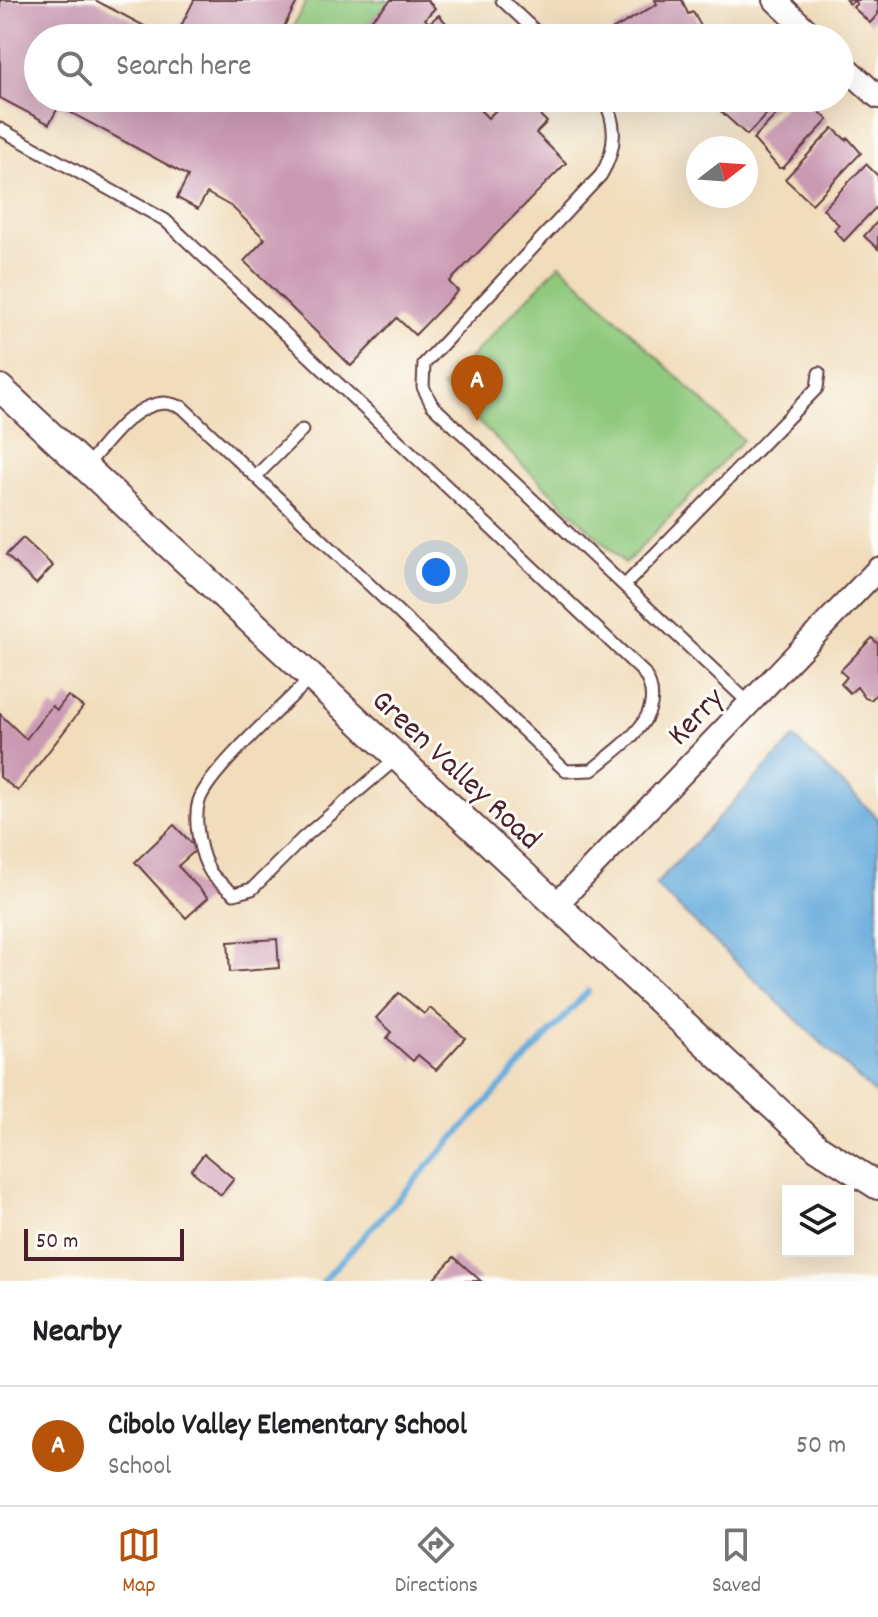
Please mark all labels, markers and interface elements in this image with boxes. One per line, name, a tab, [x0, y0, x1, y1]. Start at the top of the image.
search box	[24, 24, 854, 112]
icon: search	[52, 46, 96, 90]
text: Search here	[116, 47, 252, 90]
north arrow	[686, 136, 758, 208]
pin: A	[451, 355, 503, 421]
your location	[416, 552, 456, 592]
street label: Kerry	[658, 678, 738, 758]
street label: Green Valley Road	[359, 680, 550, 863]
map controls	[782, 1185, 854, 1257]
button: layers	[782, 1185, 854, 1257]
scale bar	[24, 1225, 184, 1261]
text: 50 m	[36, 1227, 78, 1258]
text: Nearby	[32, 1309, 121, 1358]
text: Cibolo Valley Elementary School	[108, 1406, 467, 1449]
text: A	[51, 1428, 65, 1465]
text: 50 m	[796, 1428, 846, 1465]
text: School	[108, 1449, 171, 1486]
tab: Map	[117, 1523, 161, 1602]
tab: Directions	[395, 1523, 478, 1602]
tab: Saved	[712, 1523, 761, 1602]

